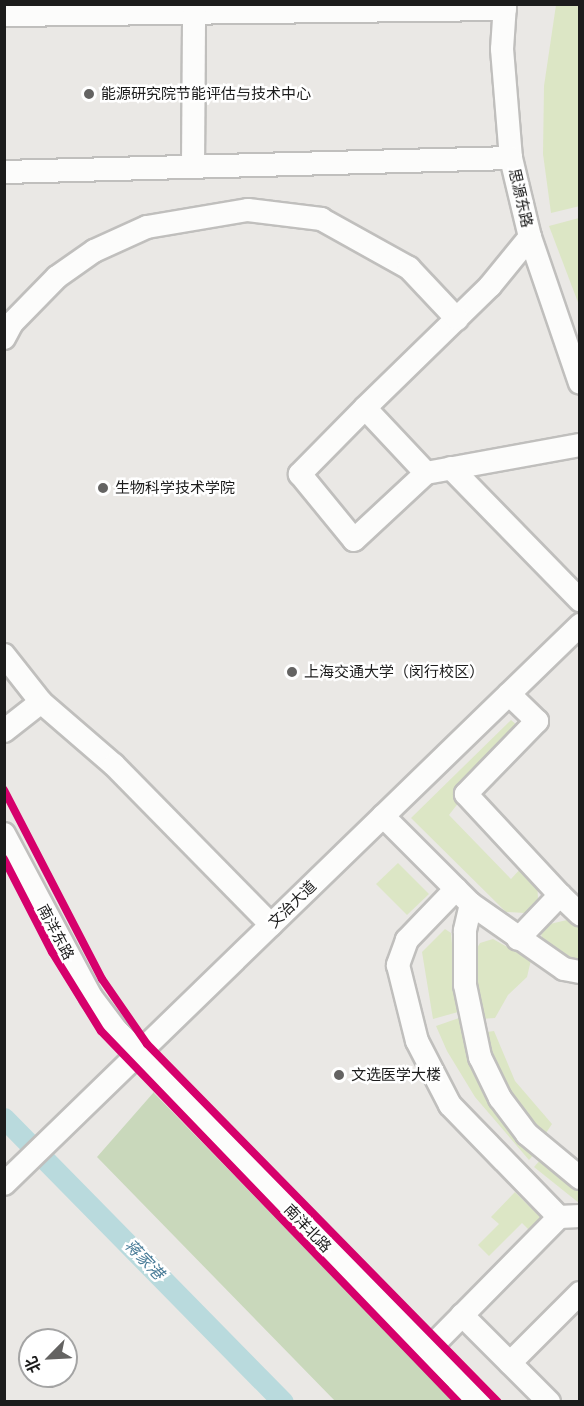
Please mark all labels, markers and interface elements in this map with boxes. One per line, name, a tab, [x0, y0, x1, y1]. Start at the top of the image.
place label: 能源研究院节能评估与技术中心	[101, 85, 311, 103]
marker: 能源研究院节能评估与技术中心	[82, 87, 96, 101]
street label: 思源东路	[505, 167, 537, 229]
place label: 生物科学技术学院	[115, 479, 235, 497]
marker: 生物科学技术学院	[96, 481, 110, 495]
place label: 上海交通大学（闵行校区）	[304, 663, 484, 681]
marker: 上海交通大学（闵行校区）	[285, 665, 299, 679]
street label: 文治大道	[264, 877, 320, 931]
street label: 南洋东路	[34, 901, 78, 963]
place label: 文选医学大楼	[351, 1066, 441, 1084]
marker: 文选医学大楼	[332, 1068, 346, 1082]
street label: 南洋北路	[281, 1200, 335, 1256]
water label: 蒋家港	[120, 1236, 168, 1284]
north arrow	[18, 1328, 78, 1388]
text: 北	[19, 1353, 47, 1377]

